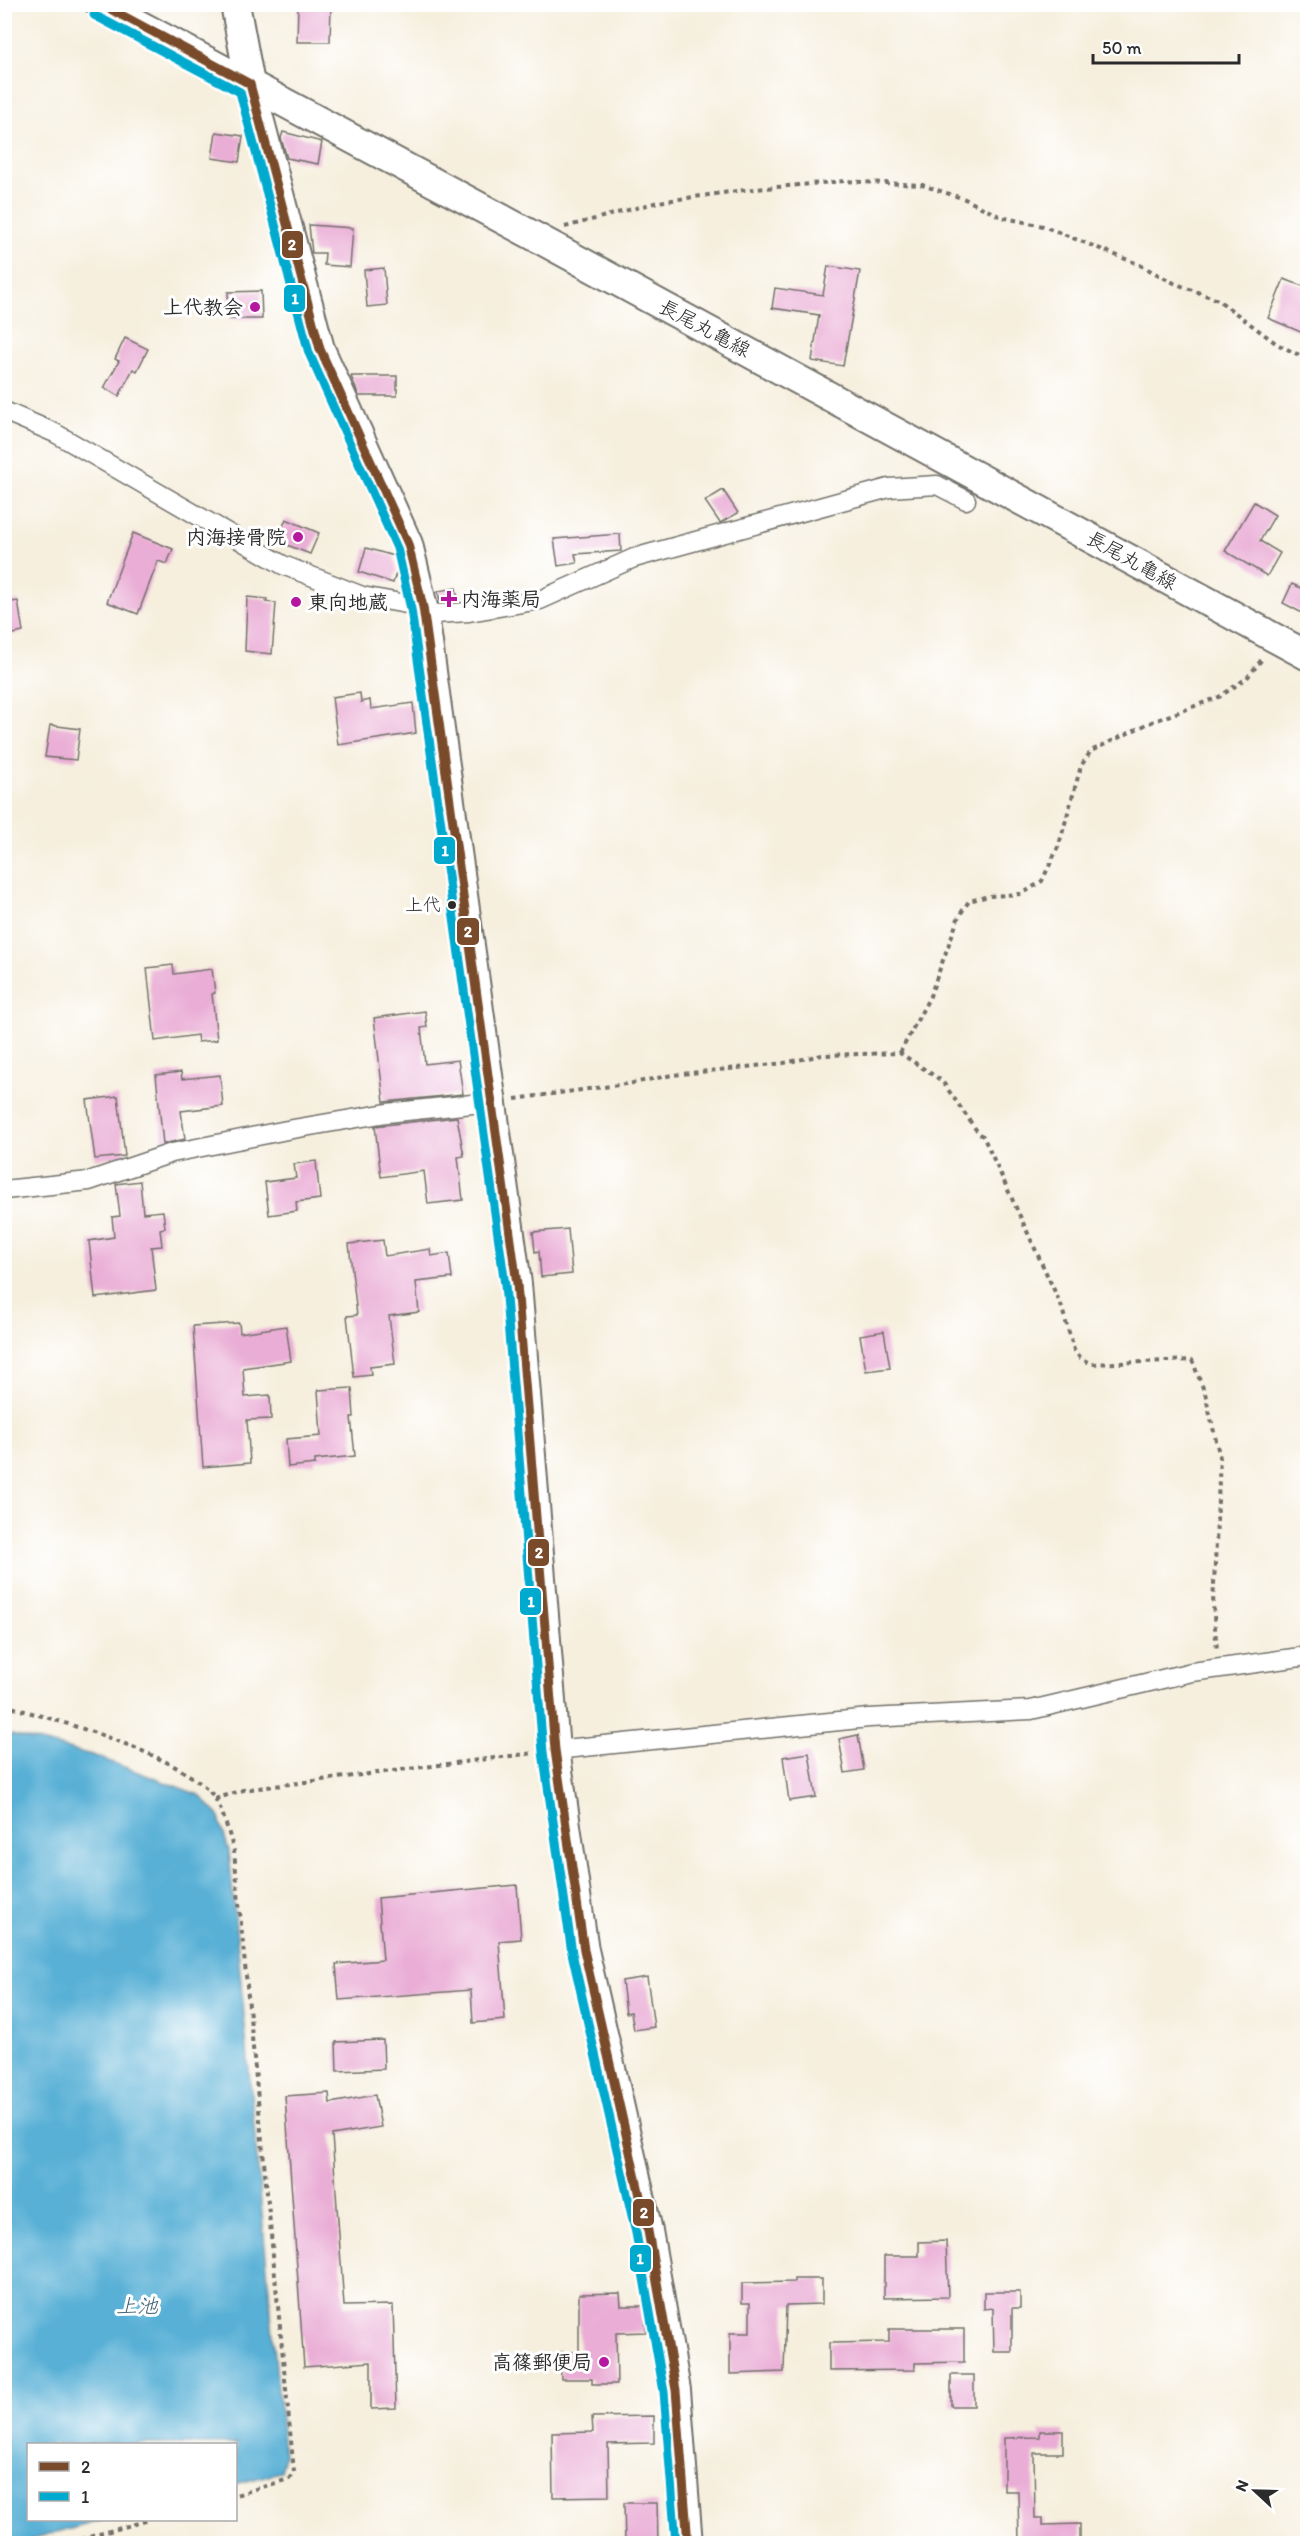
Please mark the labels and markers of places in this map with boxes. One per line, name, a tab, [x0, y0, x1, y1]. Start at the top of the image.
place label: 上代教会	[163, 295, 243, 319]
marker: 上代教会	[248, 300, 262, 314]
place label: 内海接骨院	[186, 525, 286, 549]
marker: 内海接骨院	[291, 530, 305, 544]
place label: 内海薬局	[461, 587, 541, 611]
place label: 東向地蔵	[308, 590, 388, 614]
marker: 内海薬局	[442, 592, 456, 606]
marker: 東向地蔵	[289, 595, 303, 609]
place label: 上代	[405, 894, 441, 916]
marker: 上代	[446, 899, 458, 911]
place label: 高篠郵便局	[492, 2350, 592, 2374]
marker: 高篠郵便局	[597, 2355, 611, 2369]

